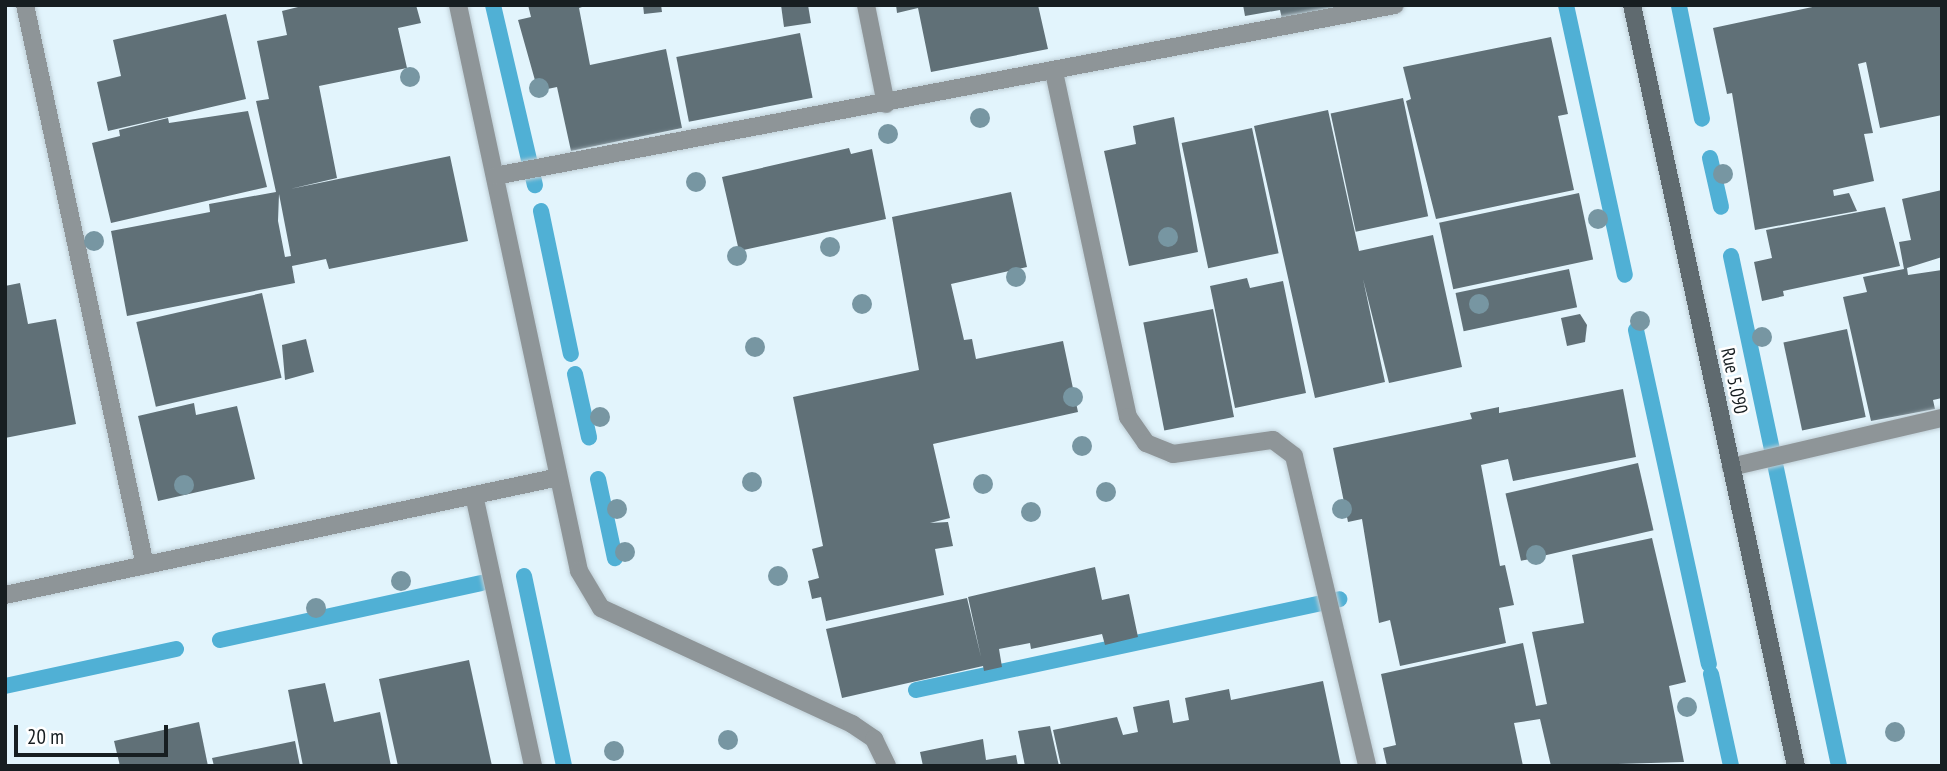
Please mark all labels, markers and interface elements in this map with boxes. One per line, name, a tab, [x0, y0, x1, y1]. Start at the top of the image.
street label: Rue 5.090	[1716, 346, 1752, 416]
scale bar	[18, 712, 172, 756]
text: 20 m	[27, 723, 64, 750]

